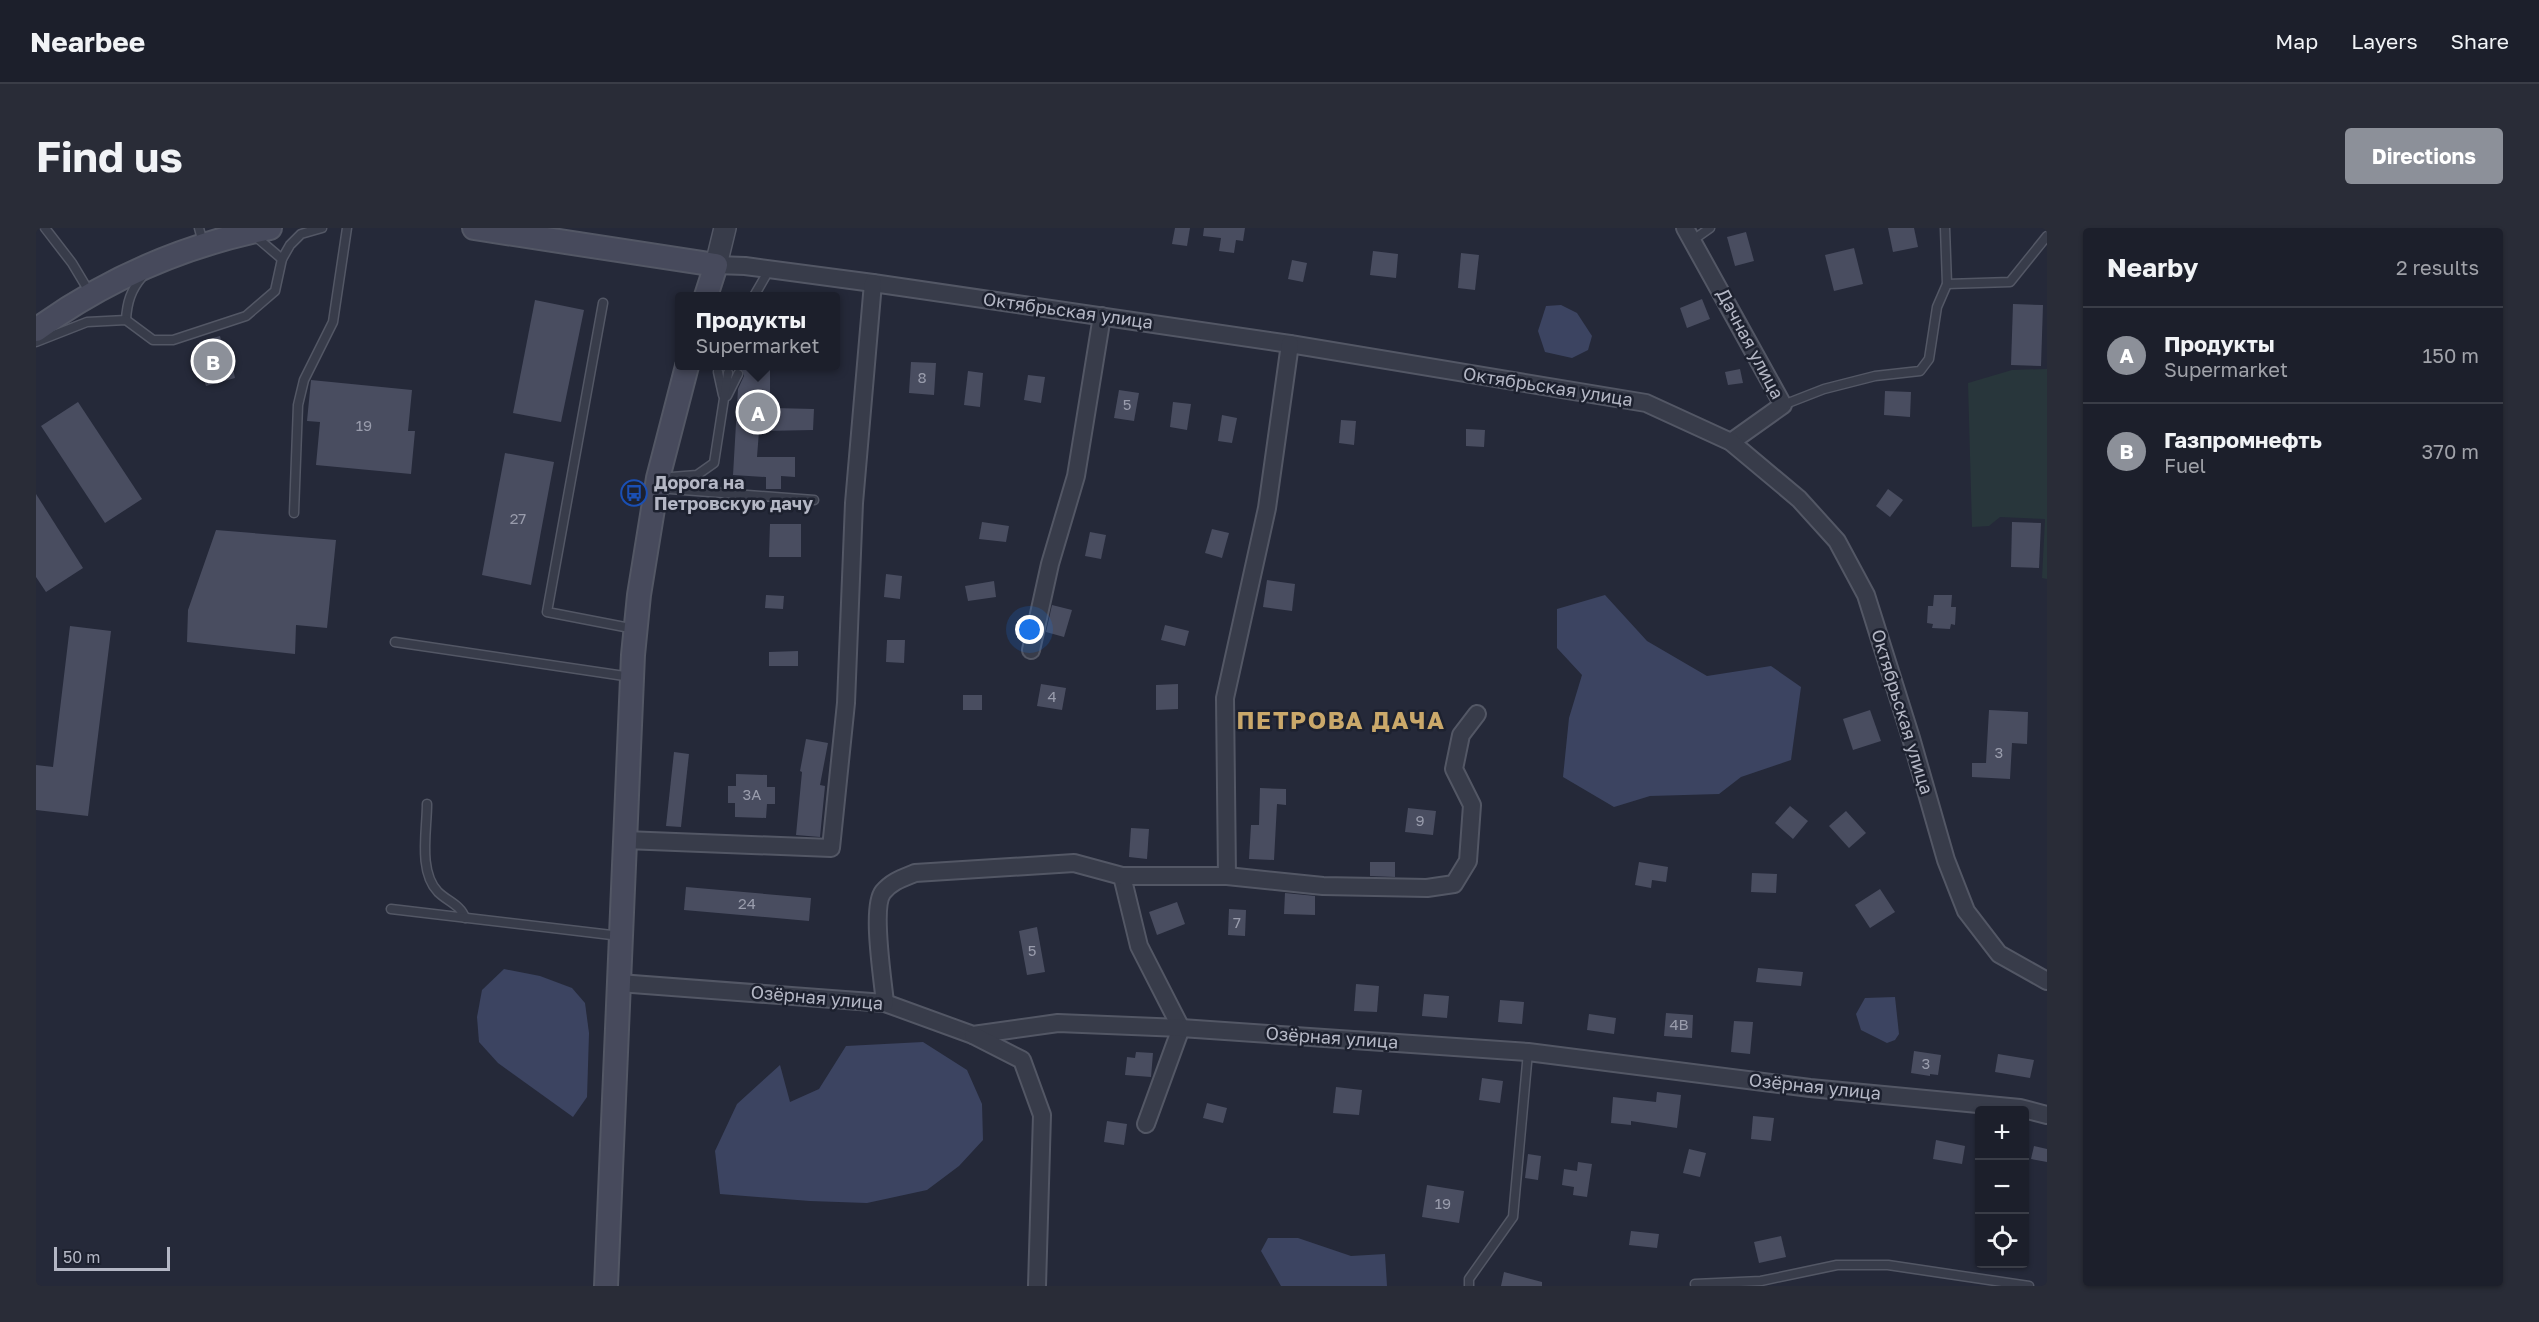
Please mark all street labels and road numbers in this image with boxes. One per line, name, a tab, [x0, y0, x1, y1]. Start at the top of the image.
street label: Дачная улица	[1713, 285, 1789, 403]
street label: Октябрьская улица	[982, 287, 1155, 333]
street label: Октябрьская улица	[1462, 362, 1635, 410]
street label: Октябрьская улица	[1867, 626, 1939, 797]
street label: Озёрная улица	[750, 980, 884, 1014]
street label: Озёрная улица	[1265, 1021, 1399, 1053]
street label: Озёрная улица	[1748, 1068, 1882, 1104]

